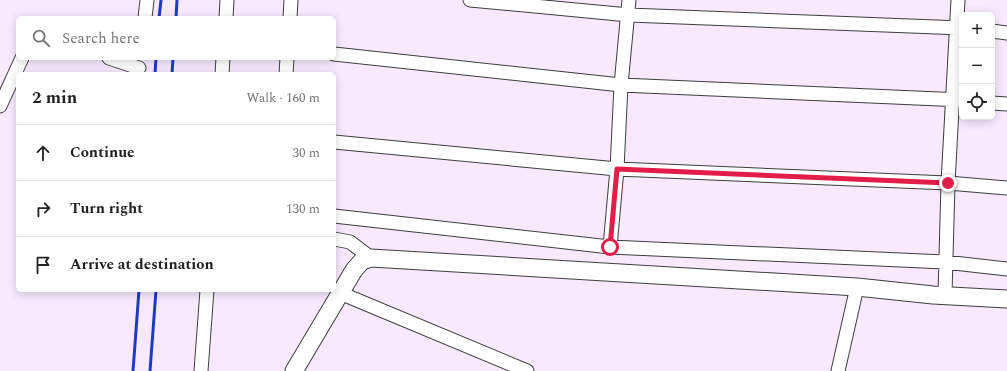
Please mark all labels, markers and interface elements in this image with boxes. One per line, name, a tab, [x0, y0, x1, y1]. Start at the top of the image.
map controls	[959, 12, 995, 120]
button: +	[959, 12, 995, 48]
search box	[16, 16, 336, 60]
icon: search	[30, 27, 52, 49]
text: Search here	[62, 27, 140, 50]
button: −	[959, 48, 995, 84]
button: locate	[959, 84, 995, 120]
text: 2 min	[32, 85, 77, 111]
text: Walk · 160 m	[246, 88, 320, 108]
text: Continue	[70, 141, 135, 164]
icon: ahead	[32, 142, 54, 164]
text: 30 m	[293, 143, 320, 163]
route end	[939, 174, 957, 192]
text: Turn right	[70, 197, 143, 220]
icon: right	[32, 198, 54, 220]
text: 130 m	[286, 199, 320, 219]
route start	[601, 238, 619, 256]
text: Arrive at destination	[70, 253, 214, 276]
icon: arrive	[32, 254, 54, 276]

